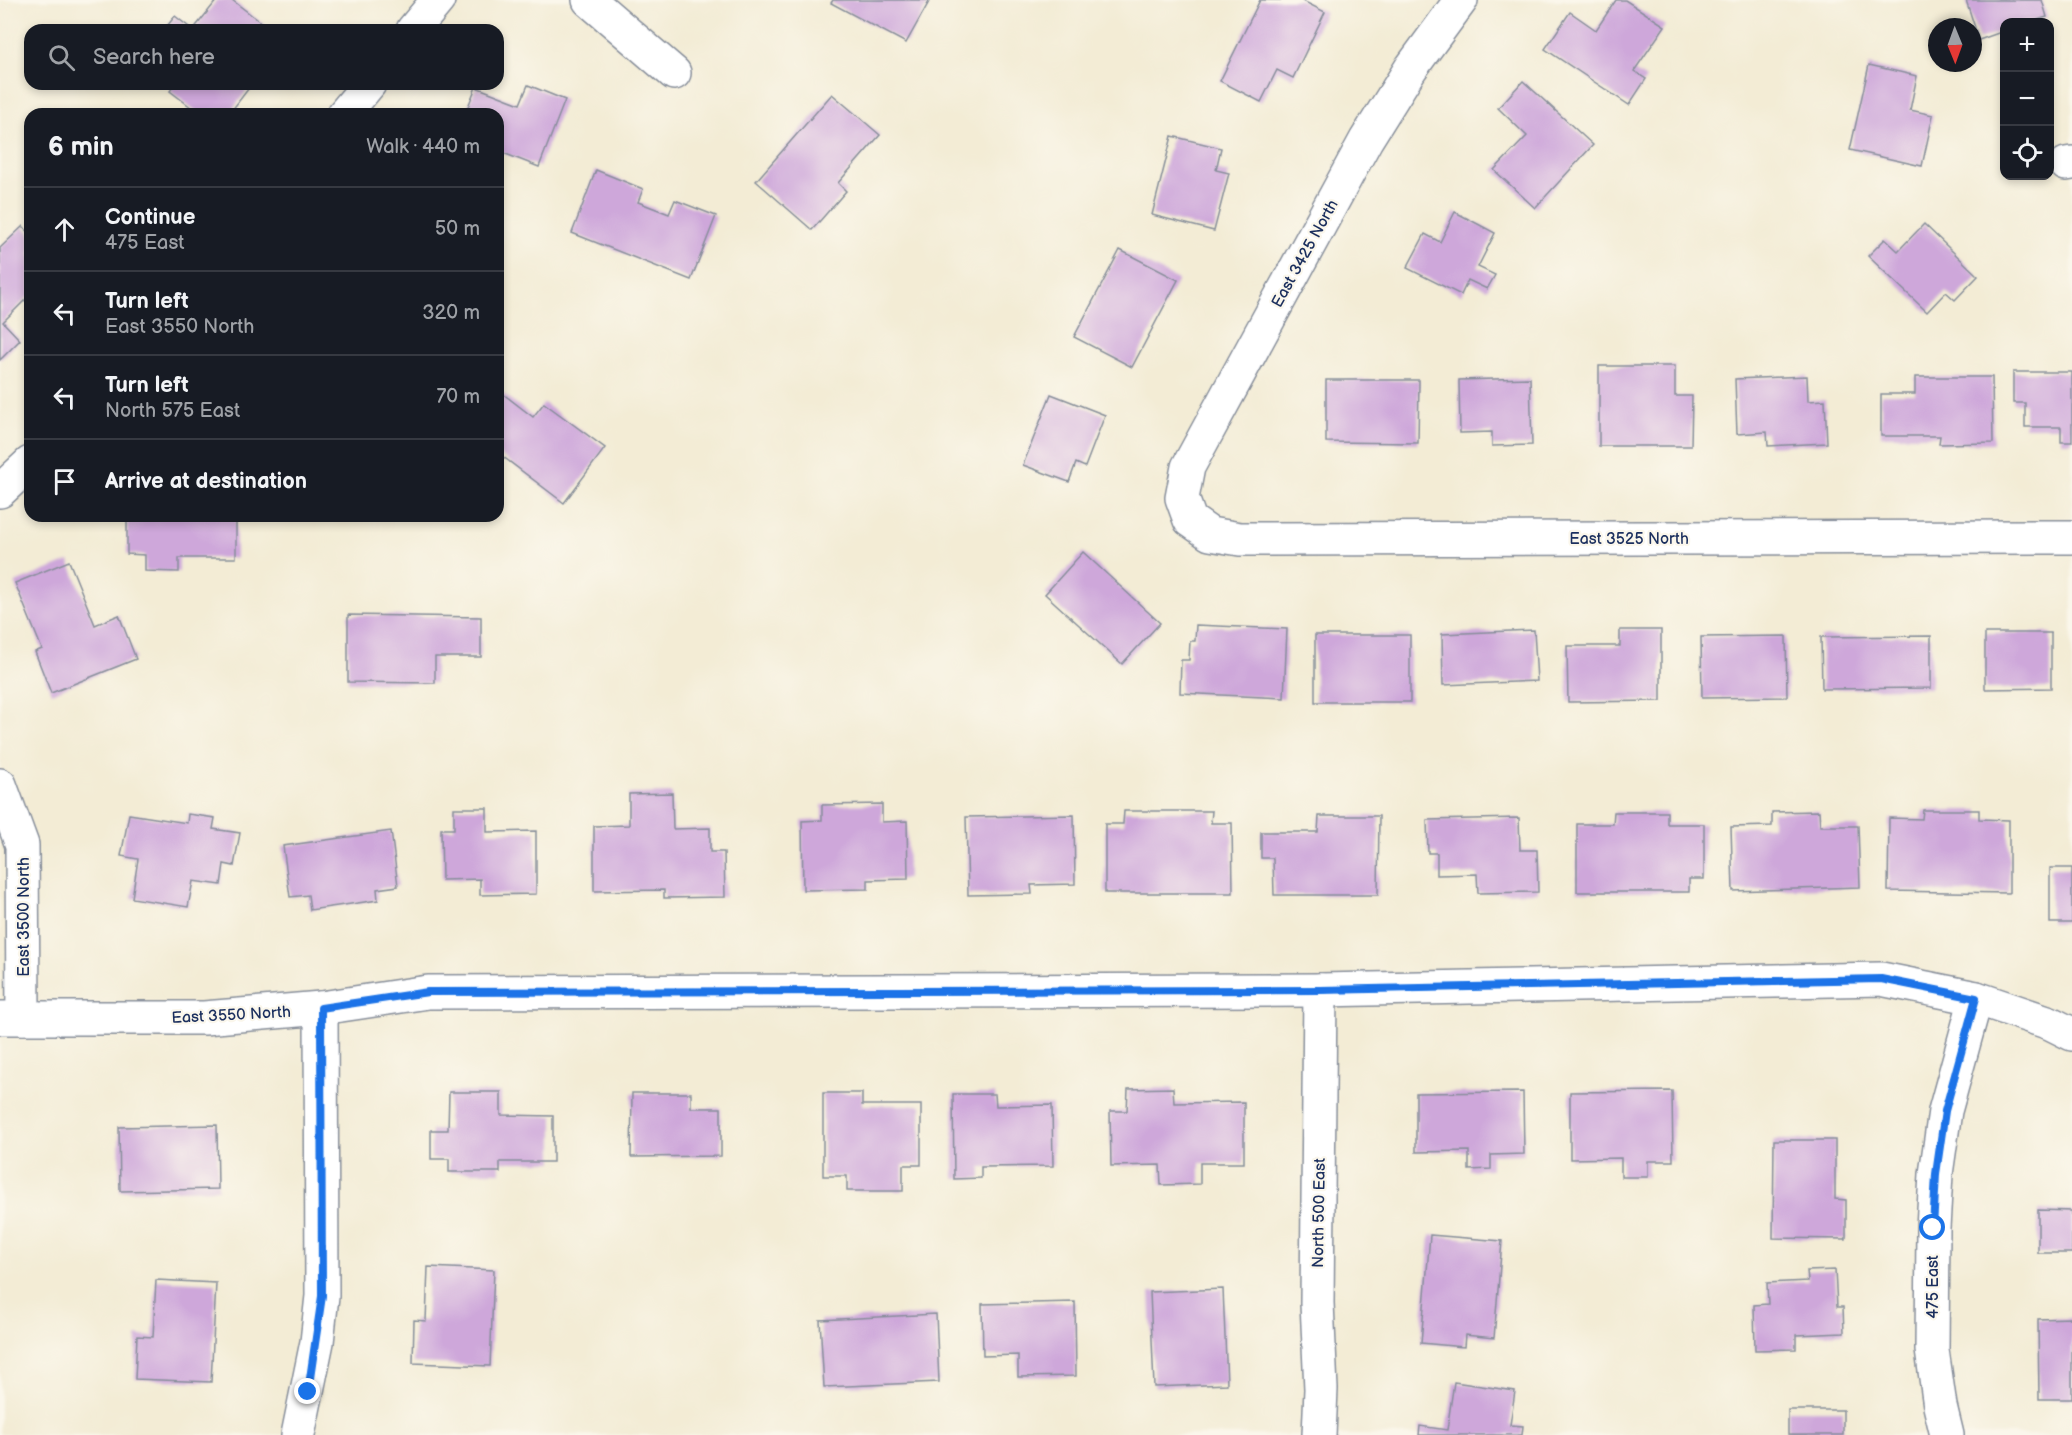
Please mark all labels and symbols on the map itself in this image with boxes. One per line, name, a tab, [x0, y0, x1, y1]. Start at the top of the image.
north arrow	[1928, 18, 1982, 72]
street label: East 3425 North	[1268, 196, 1343, 311]
street label: East 3525 North	[1569, 530, 1689, 549]
street label: East 3500 North	[15, 857, 34, 977]
street label: East 3550 North	[171, 1003, 291, 1028]
street label: North 500 East	[1309, 1158, 1330, 1268]
route start	[1919, 1214, 1945, 1240]
street label: 475 East	[1924, 1255, 1943, 1319]
route end	[294, 1378, 320, 1404]

